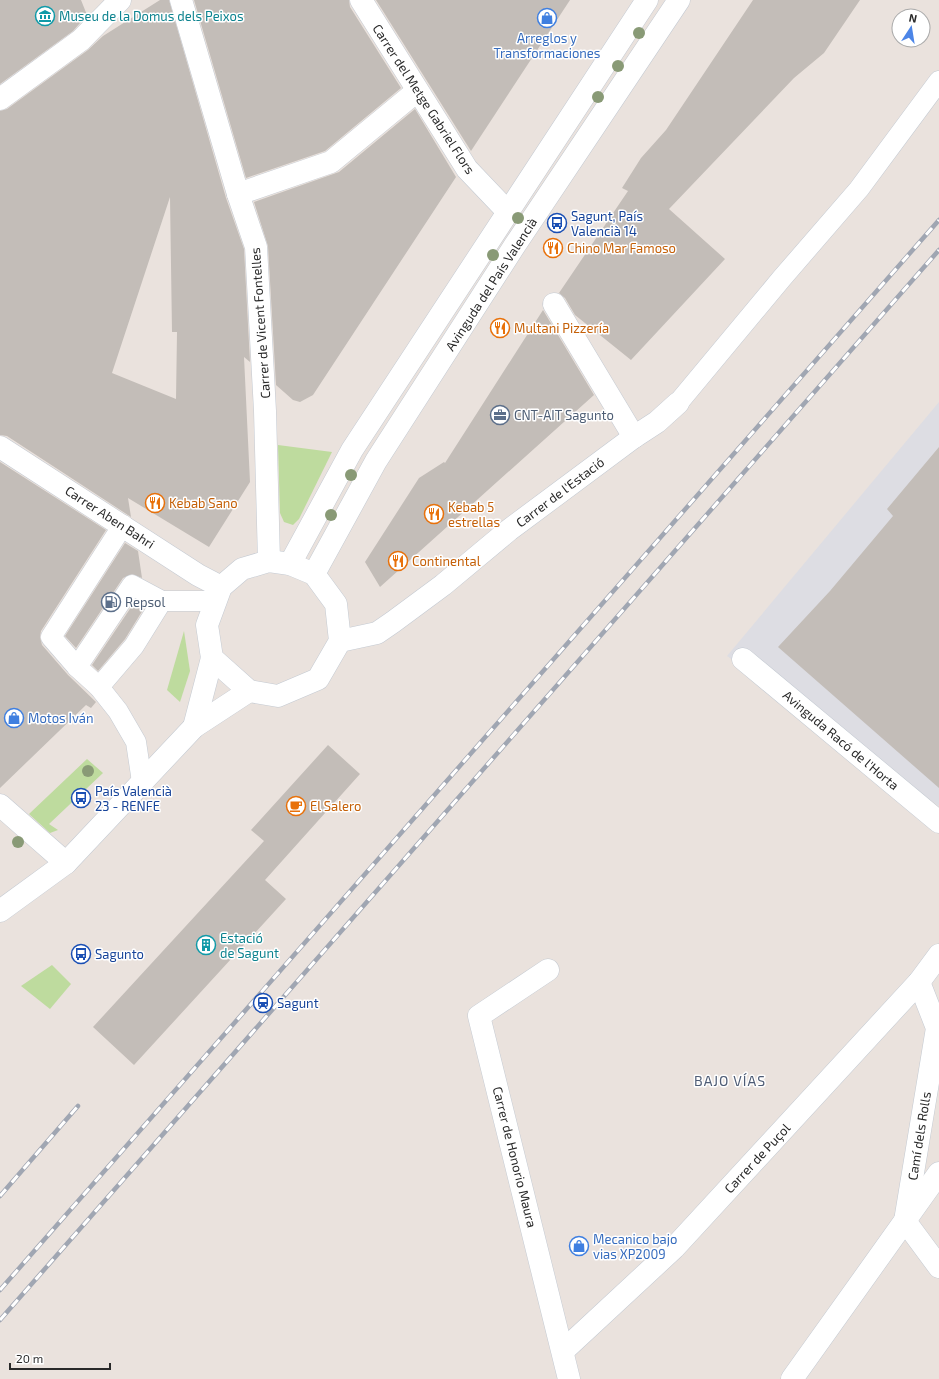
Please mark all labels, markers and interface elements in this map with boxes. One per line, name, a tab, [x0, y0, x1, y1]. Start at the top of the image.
museum icon: Museu de la Domus dels Peixos	[34, 5, 56, 27]
shop icon: Arreglos y Transformaciones	[536, 7, 558, 29]
place label: Museu de la Domus dels Peixos	[59, 8, 244, 24]
north arrow	[891, 8, 931, 48]
text: N	[908, 11, 918, 25]
street label: Carrer del Metge Gabriel Flors	[369, 21, 479, 177]
place label: Arreglos y Transformaciones	[494, 30, 600, 61]
place label: Sagunt, País Valencià 14	[571, 208, 643, 239]
bus stop icon: Sagunt, País Valencià 14	[546, 212, 568, 234]
street label: Avinguda del País Valencià	[442, 214, 540, 354]
restaurant icon: Chino Mar Famoso	[542, 237, 564, 259]
place label: Chino Mar Famoso	[567, 240, 676, 256]
street label: Carrer de Vicent Fontelles	[247, 247, 273, 399]
restaurant icon: Multani Pizzería	[489, 317, 511, 339]
place label: Multani Pizzería	[514, 320, 609, 336]
office icon: CNT-AIT Sagunto	[489, 404, 511, 426]
place label: CNT-AIT Sagunto	[514, 407, 614, 423]
street label: Carrer de l'Estació	[513, 454, 607, 530]
street label: Carrer Aben Bahri	[62, 482, 158, 552]
restaurant icon: Kebab Sano	[144, 492, 166, 514]
place label: Kebab Sano	[169, 495, 238, 511]
place label: Kebab 5 estrellas	[448, 499, 500, 530]
restaurant icon: Kebab 5 estrellas	[423, 503, 445, 525]
restaurant icon: Continental	[387, 550, 409, 572]
place label: Continental	[412, 553, 481, 569]
fuel station icon: Repsol	[100, 591, 122, 613]
place label: Repsol	[125, 594, 165, 610]
street label: Avinguda Racó de l'Horta	[780, 687, 902, 793]
shop icon: Motos Iván	[3, 707, 25, 729]
place label: Motos Iván	[28, 710, 94, 726]
place label: País Valencià 23 - RENFE	[95, 783, 172, 814]
bus stop icon: País Valencià 23 - RENFE	[70, 787, 92, 809]
cafe icon: El Salero	[285, 795, 307, 817]
place label: El Salero	[310, 798, 361, 814]
place label: Estació de Sagunt	[220, 930, 279, 961]
building icon: Estació de Sagunt	[195, 934, 217, 956]
bus stop icon: Sagunto	[70, 943, 92, 965]
place label: Sagunto	[95, 946, 144, 962]
station icon: Sagunt	[252, 992, 274, 1014]
place label: Sagunt	[277, 995, 319, 1011]
district label: BAJO VÍAS	[694, 1072, 766, 1089]
street label: Carrer de Honorio Maura	[490, 1085, 540, 1229]
street label: Camí dels Rolls	[904, 1091, 934, 1181]
street label: Carrer de Puçol	[721, 1120, 794, 1197]
place label: Mecanico bajo vias XP2009	[593, 1231, 677, 1262]
shop icon: Mecanico bajo vias XP2009	[568, 1235, 590, 1257]
scale bar	[10, 1345, 110, 1371]
text: 20 m	[16, 1351, 43, 1365]

